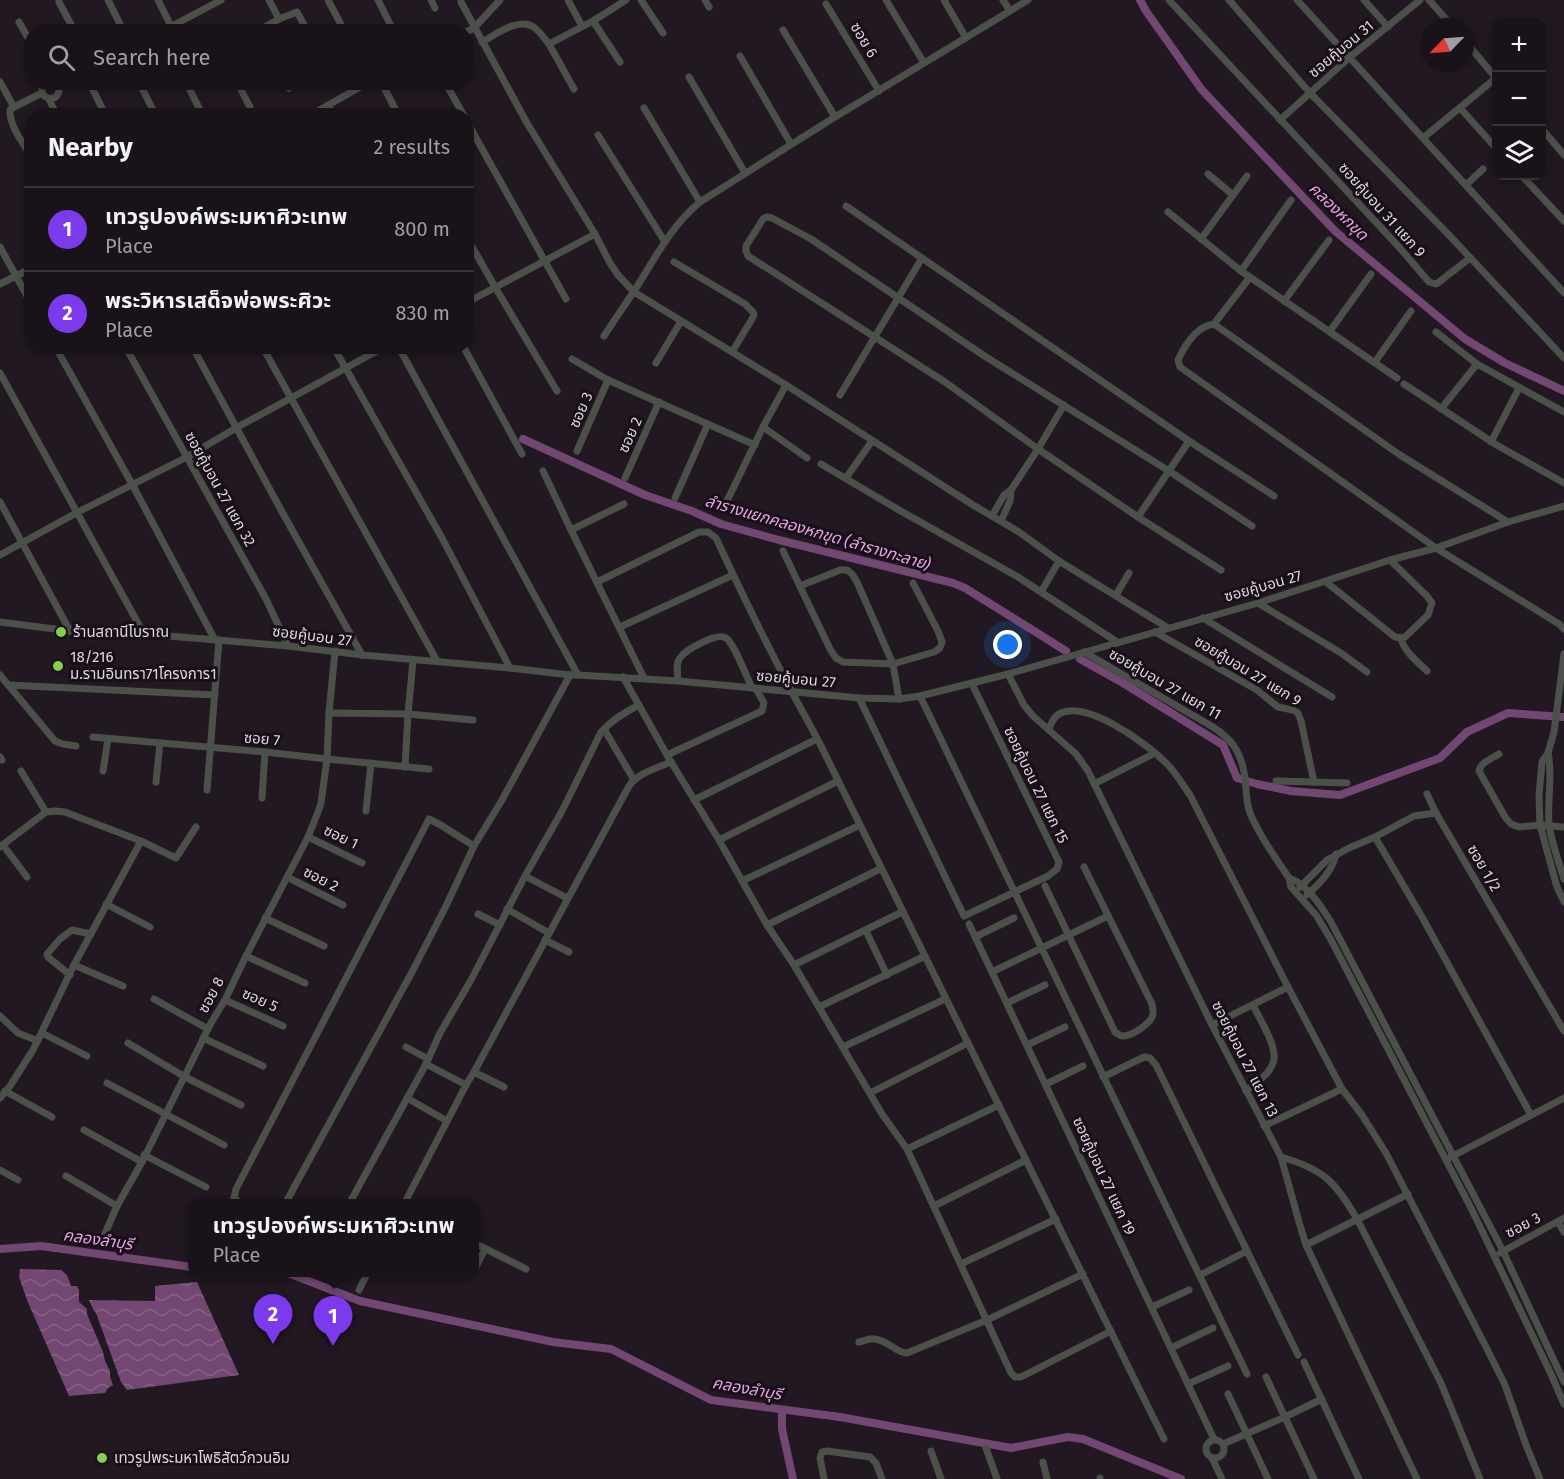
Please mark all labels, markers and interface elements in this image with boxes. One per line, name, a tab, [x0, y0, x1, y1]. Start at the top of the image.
street label: ซอยคู้บอน 31	[1305, 17, 1377, 81]
north arrow	[1420, 18, 1474, 72]
map controls	[1492, 18, 1546, 180]
button: +	[1492, 18, 1546, 72]
street label: ซอย 6	[847, 19, 881, 61]
search box	[24, 24, 474, 90]
icon: search	[45, 41, 78, 74]
text: Search here	[93, 44, 211, 71]
button: −	[1492, 72, 1546, 126]
button: layers	[1492, 126, 1546, 180]
text: Nearby	[48, 132, 133, 163]
text: 2 results	[373, 135, 450, 159]
street label: ซอยคู้บอน 31 แยก 9	[1335, 159, 1429, 261]
water label: คลองหกขุด	[1305, 179, 1373, 246]
text: เทวรูปองค์พระมหาศิวะเทพ	[105, 203, 347, 230]
text: 1	[63, 217, 72, 241]
text: 800 m	[394, 217, 450, 241]
text: Place	[105, 234, 153, 258]
text: พระวิหารเสด็จพ่อพระศิวะ	[105, 287, 331, 314]
text: 2	[62, 301, 73, 325]
text: 830 m	[395, 301, 450, 325]
text: Place	[105, 318, 153, 342]
street label: ซอย 3	[565, 389, 597, 431]
street label: ซอย 2	[614, 414, 646, 456]
street label: ซอยคู้บอน 27 แยก 32	[181, 428, 259, 550]
water label: ลำรางแยกคลองหกขุด (ลำรางทะลาย)	[703, 491, 933, 575]
street label: ซอยคู้บอน 27	[1222, 566, 1304, 606]
street label: ซอยคู้บอน 27	[271, 622, 353, 650]
place label: ร้านสถานีโบราณ	[73, 623, 169, 641]
marker: ร้านสถานีโบราณ	[54, 625, 68, 639]
your location	[993, 630, 1022, 659]
street label: ซอยคู้บอน 27 แยก 9	[1191, 632, 1305, 710]
street label: ซอยคู้บอน 27 แยก 11	[1106, 645, 1224, 723]
place label: 18/216 ม.รามอินทรา71โครงการ1	[70, 648, 217, 683]
marker: 18/216 ม.รามอินทรา71โครงการ1	[51, 659, 65, 673]
street label: ซอยคู้บอน 27	[755, 667, 837, 691]
street label: ซอยคู้บอน 27 แยก 15	[1000, 724, 1072, 846]
street label: ซอย 7	[243, 728, 281, 750]
street label: ซอย 1	[321, 821, 361, 853]
street label: ซอย 1/2	[1463, 841, 1505, 895]
street label: ซอย 2	[300, 863, 342, 895]
street label: ซอย 8	[194, 974, 228, 1016]
street label: ซอย 5	[239, 984, 281, 1016]
street label: ซอยคู้บอน 27 แยก 13	[1208, 998, 1282, 1120]
street label: ซอยคู้บอน 27 แยก 19	[1069, 1114, 1139, 1238]
popup	[188, 1199, 479, 1277]
street label: ซอย 3	[1502, 1208, 1544, 1242]
text: เทวรูปองค์พระมหาศิวะเทพ	[212, 1212, 455, 1239]
water label: คลองลำบุรี	[62, 1225, 137, 1255]
text: Place	[212, 1243, 261, 1267]
pin: 2	[254, 1294, 292, 1344]
pin: 1	[314, 1296, 352, 1346]
water label: คลองลำบุรี	[711, 1373, 786, 1405]
place label: เทวรูปพระมหาโพธิสัตว์กวนอิม	[114, 1449, 290, 1467]
marker: เทวรูปพระมหาโพธิสัตว์กวนอิม	[95, 1451, 109, 1465]

